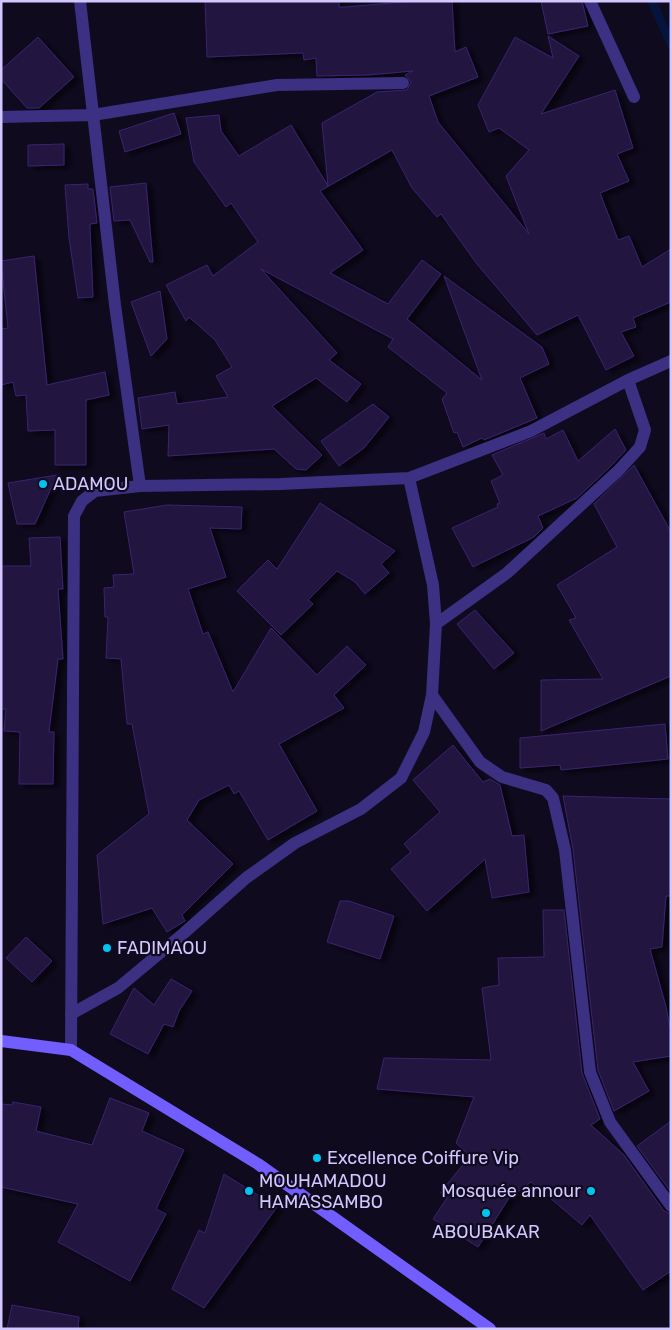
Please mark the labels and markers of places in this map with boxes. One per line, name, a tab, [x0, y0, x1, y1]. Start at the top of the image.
place label: ADAMOU	[53, 473, 128, 495]
marker: ADAMOU	[37, 478, 49, 490]
place label: FADIMAOU	[117, 937, 207, 959]
marker: FADIMAOU	[101, 942, 113, 954]
place label: Excellence Coiffure Vip	[327, 1147, 519, 1169]
marker: Excellence Coiffure Vip	[311, 1152, 323, 1164]
place label: MOUHAMADOU HAMASSAMBO	[259, 1170, 387, 1213]
place label: Mosquée annour	[441, 1180, 581, 1202]
marker: MOUHAMADOU HAMASSAMBO	[243, 1185, 255, 1197]
marker: Mosquée annour	[585, 1185, 597, 1197]
marker: ABOUBAKAR	[480, 1207, 492, 1219]
place label: ABOUBAKAR	[432, 1221, 540, 1243]

